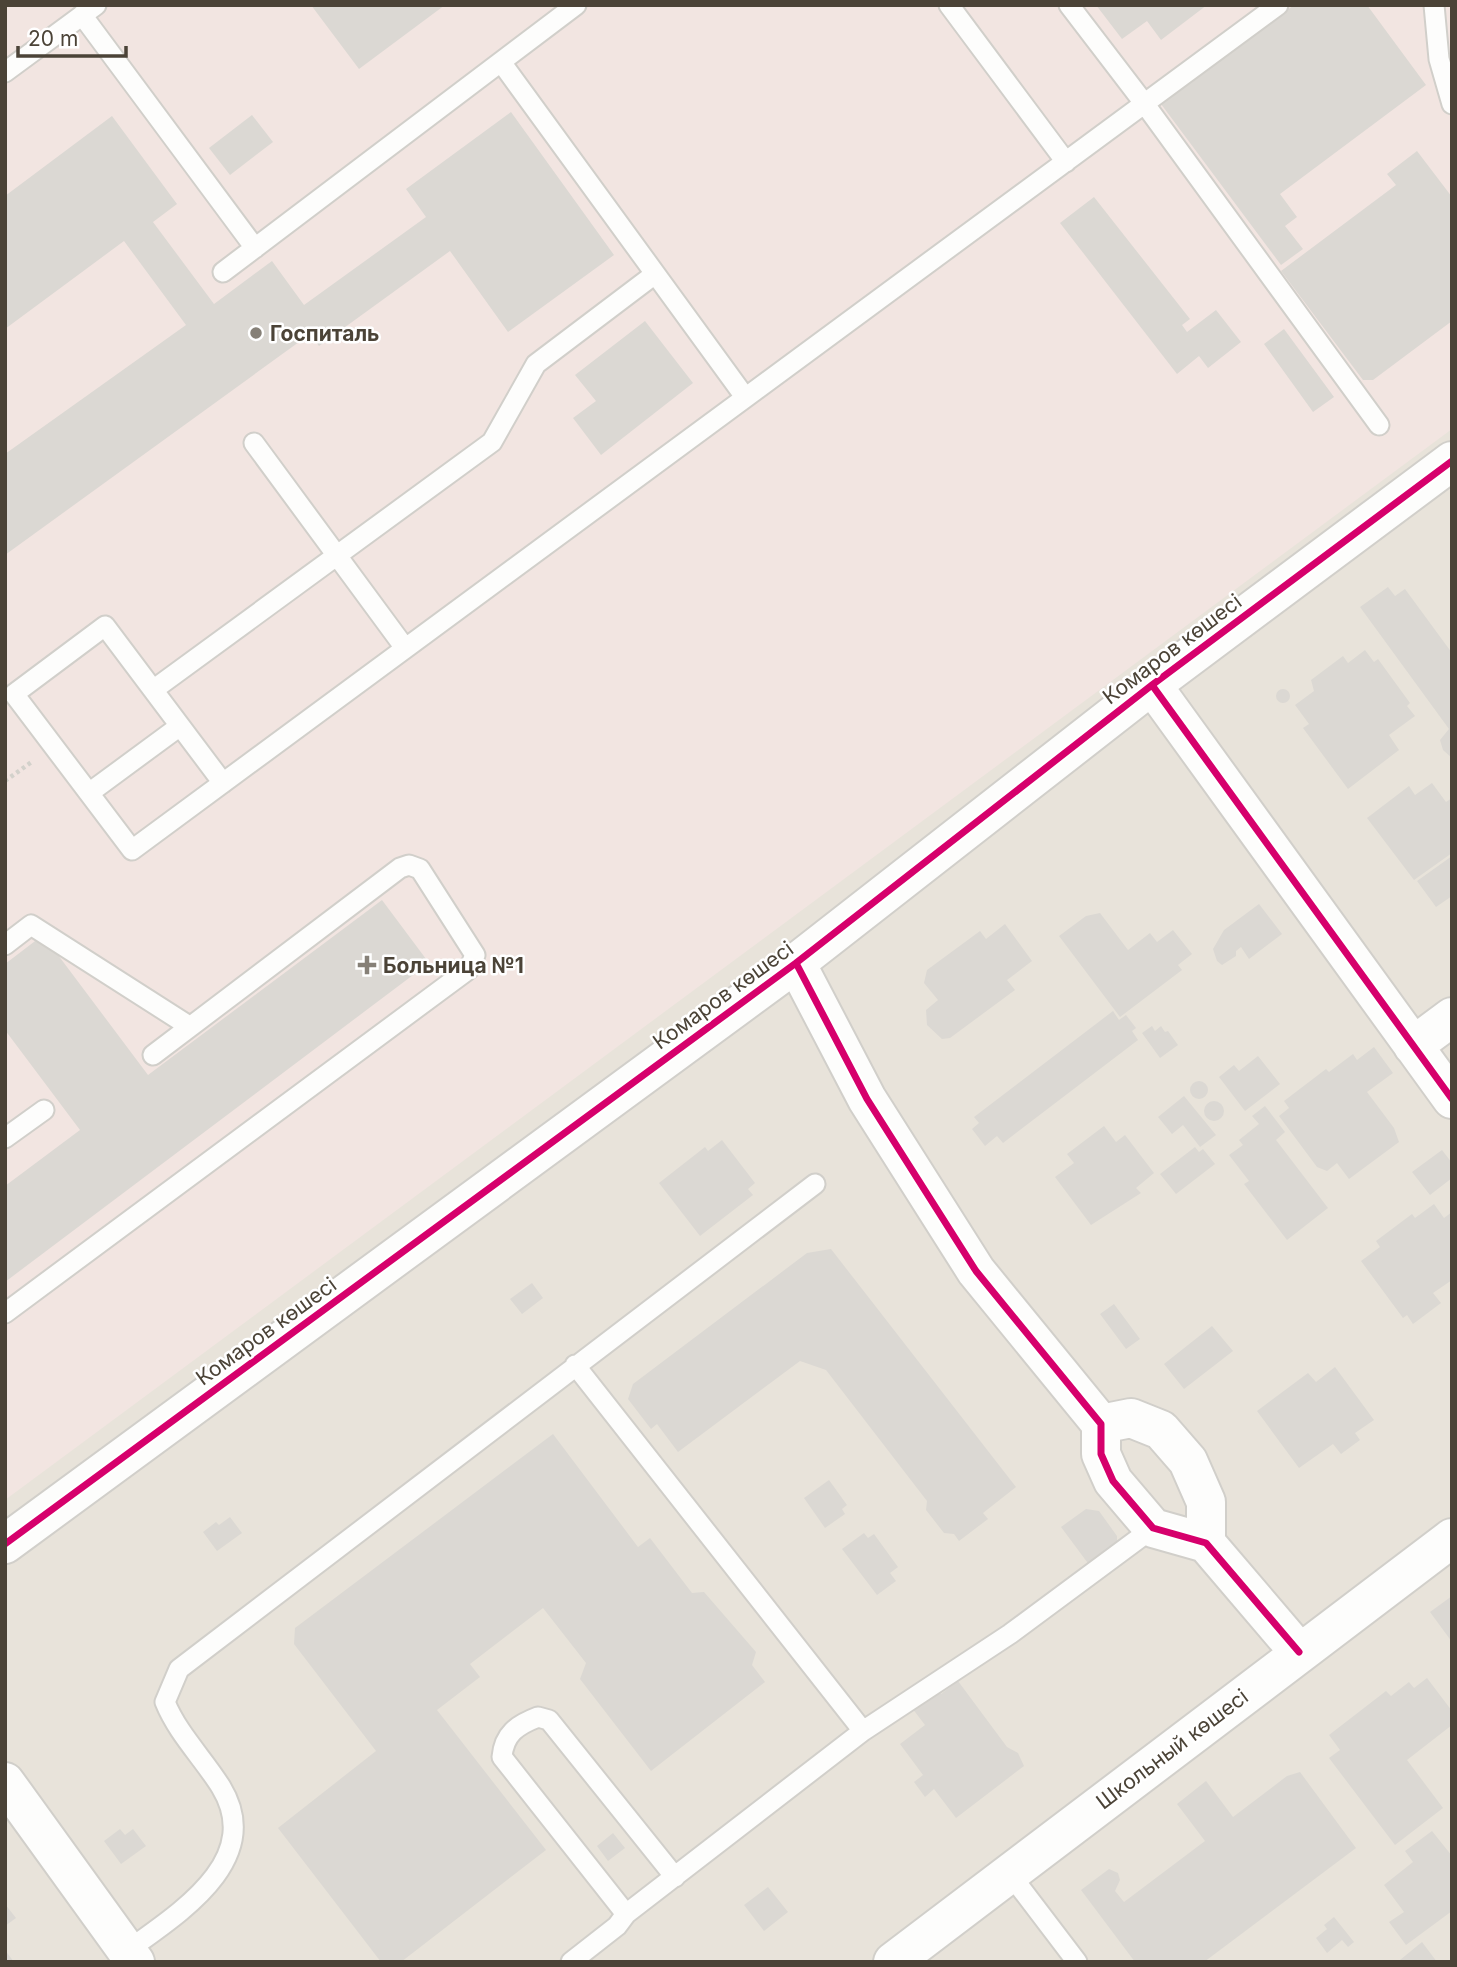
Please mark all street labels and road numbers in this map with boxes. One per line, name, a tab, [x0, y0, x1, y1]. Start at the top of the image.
street label: Комаров көшесі	[1098, 589, 1246, 709]
street label: Комаров көшесі	[648, 936, 798, 1054]
street label: Комаров көшесі	[191, 1272, 341, 1390]
street label: Школьный көшесі	[1091, 1684, 1253, 1814]

